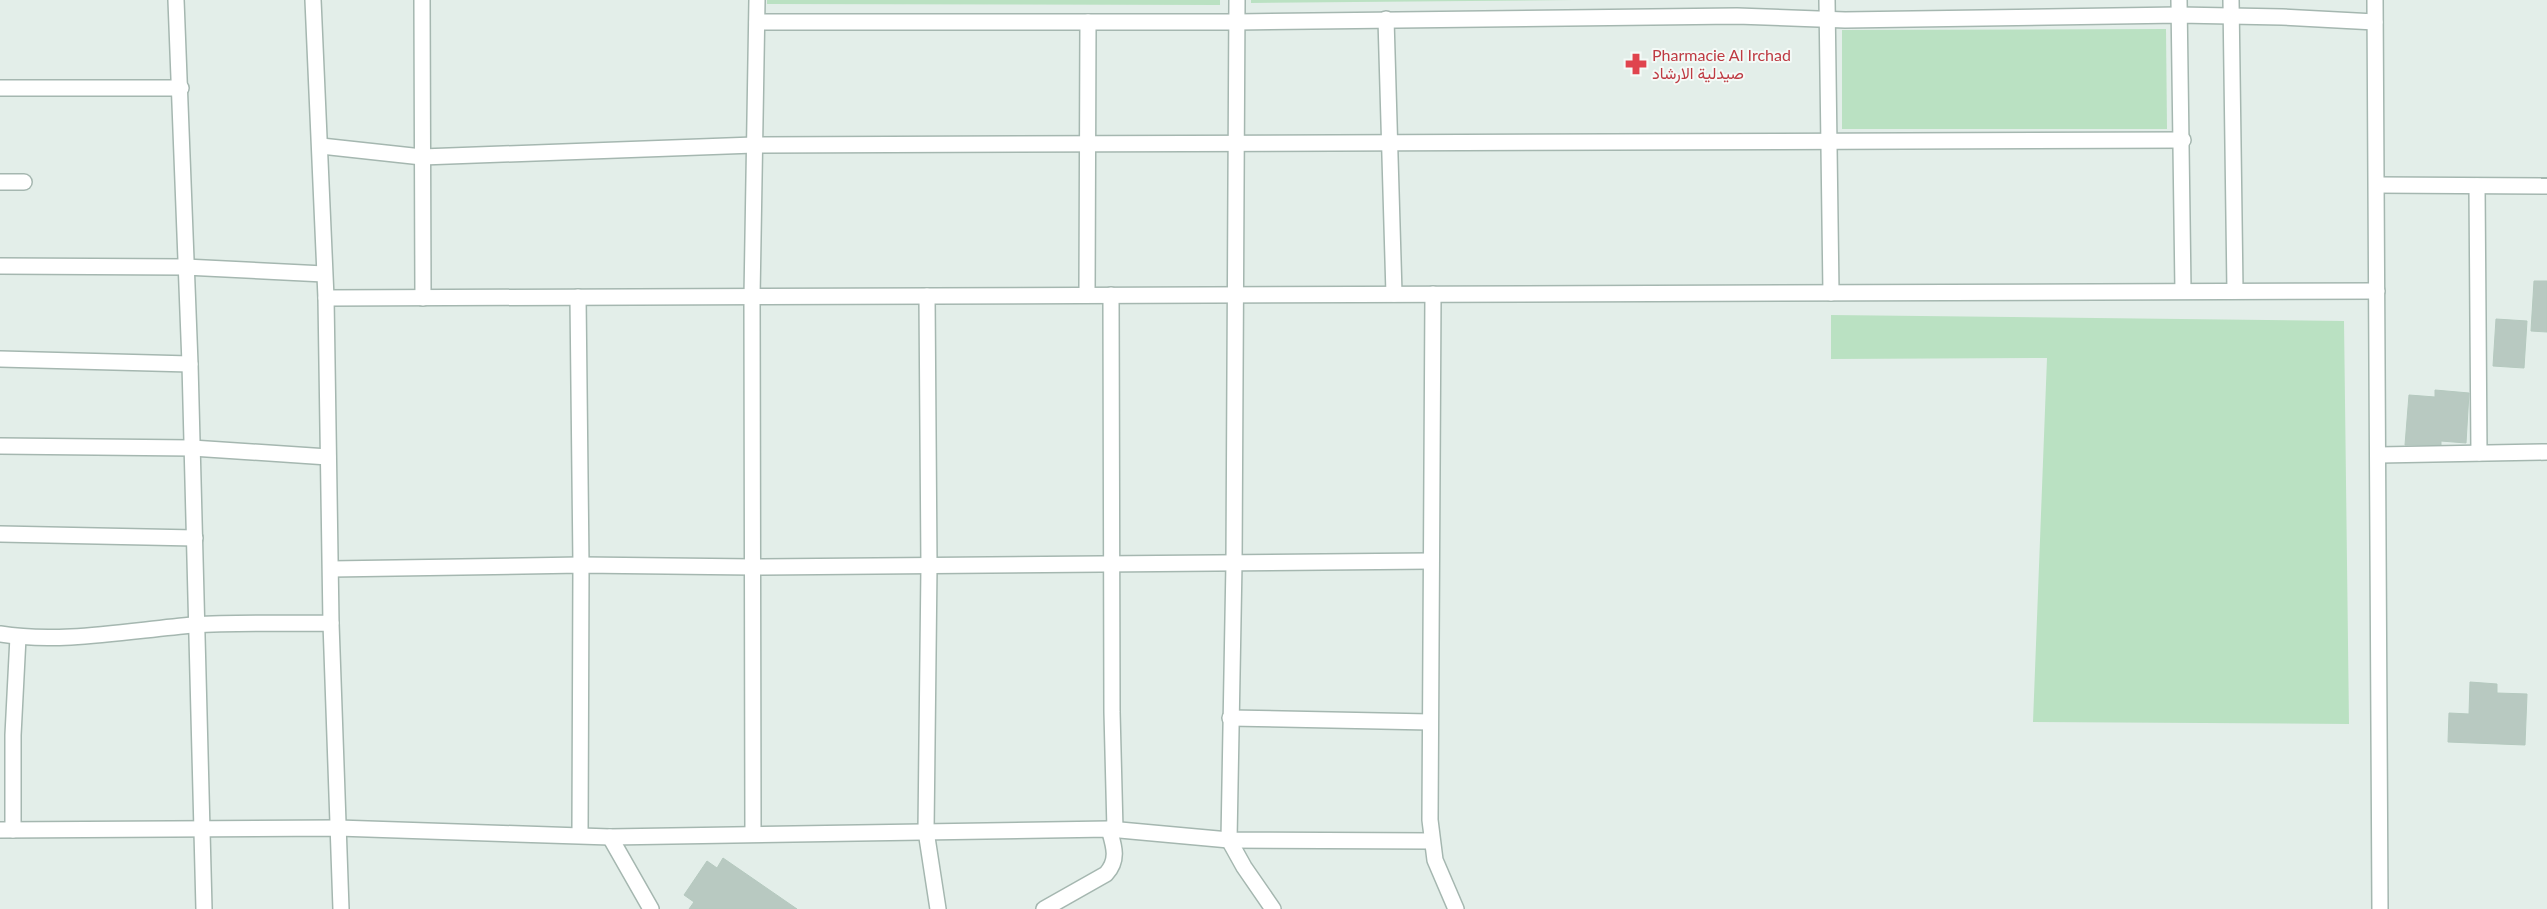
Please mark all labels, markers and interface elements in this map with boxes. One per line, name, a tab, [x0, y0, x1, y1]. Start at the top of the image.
place label: Pharmacie Al Irchad صيدلية الارشاد	[1652, 45, 1791, 84]
pharmacy icon: Pharmacie Al Irchad صيدلية الارشاد	[1623, 51, 1649, 77]

